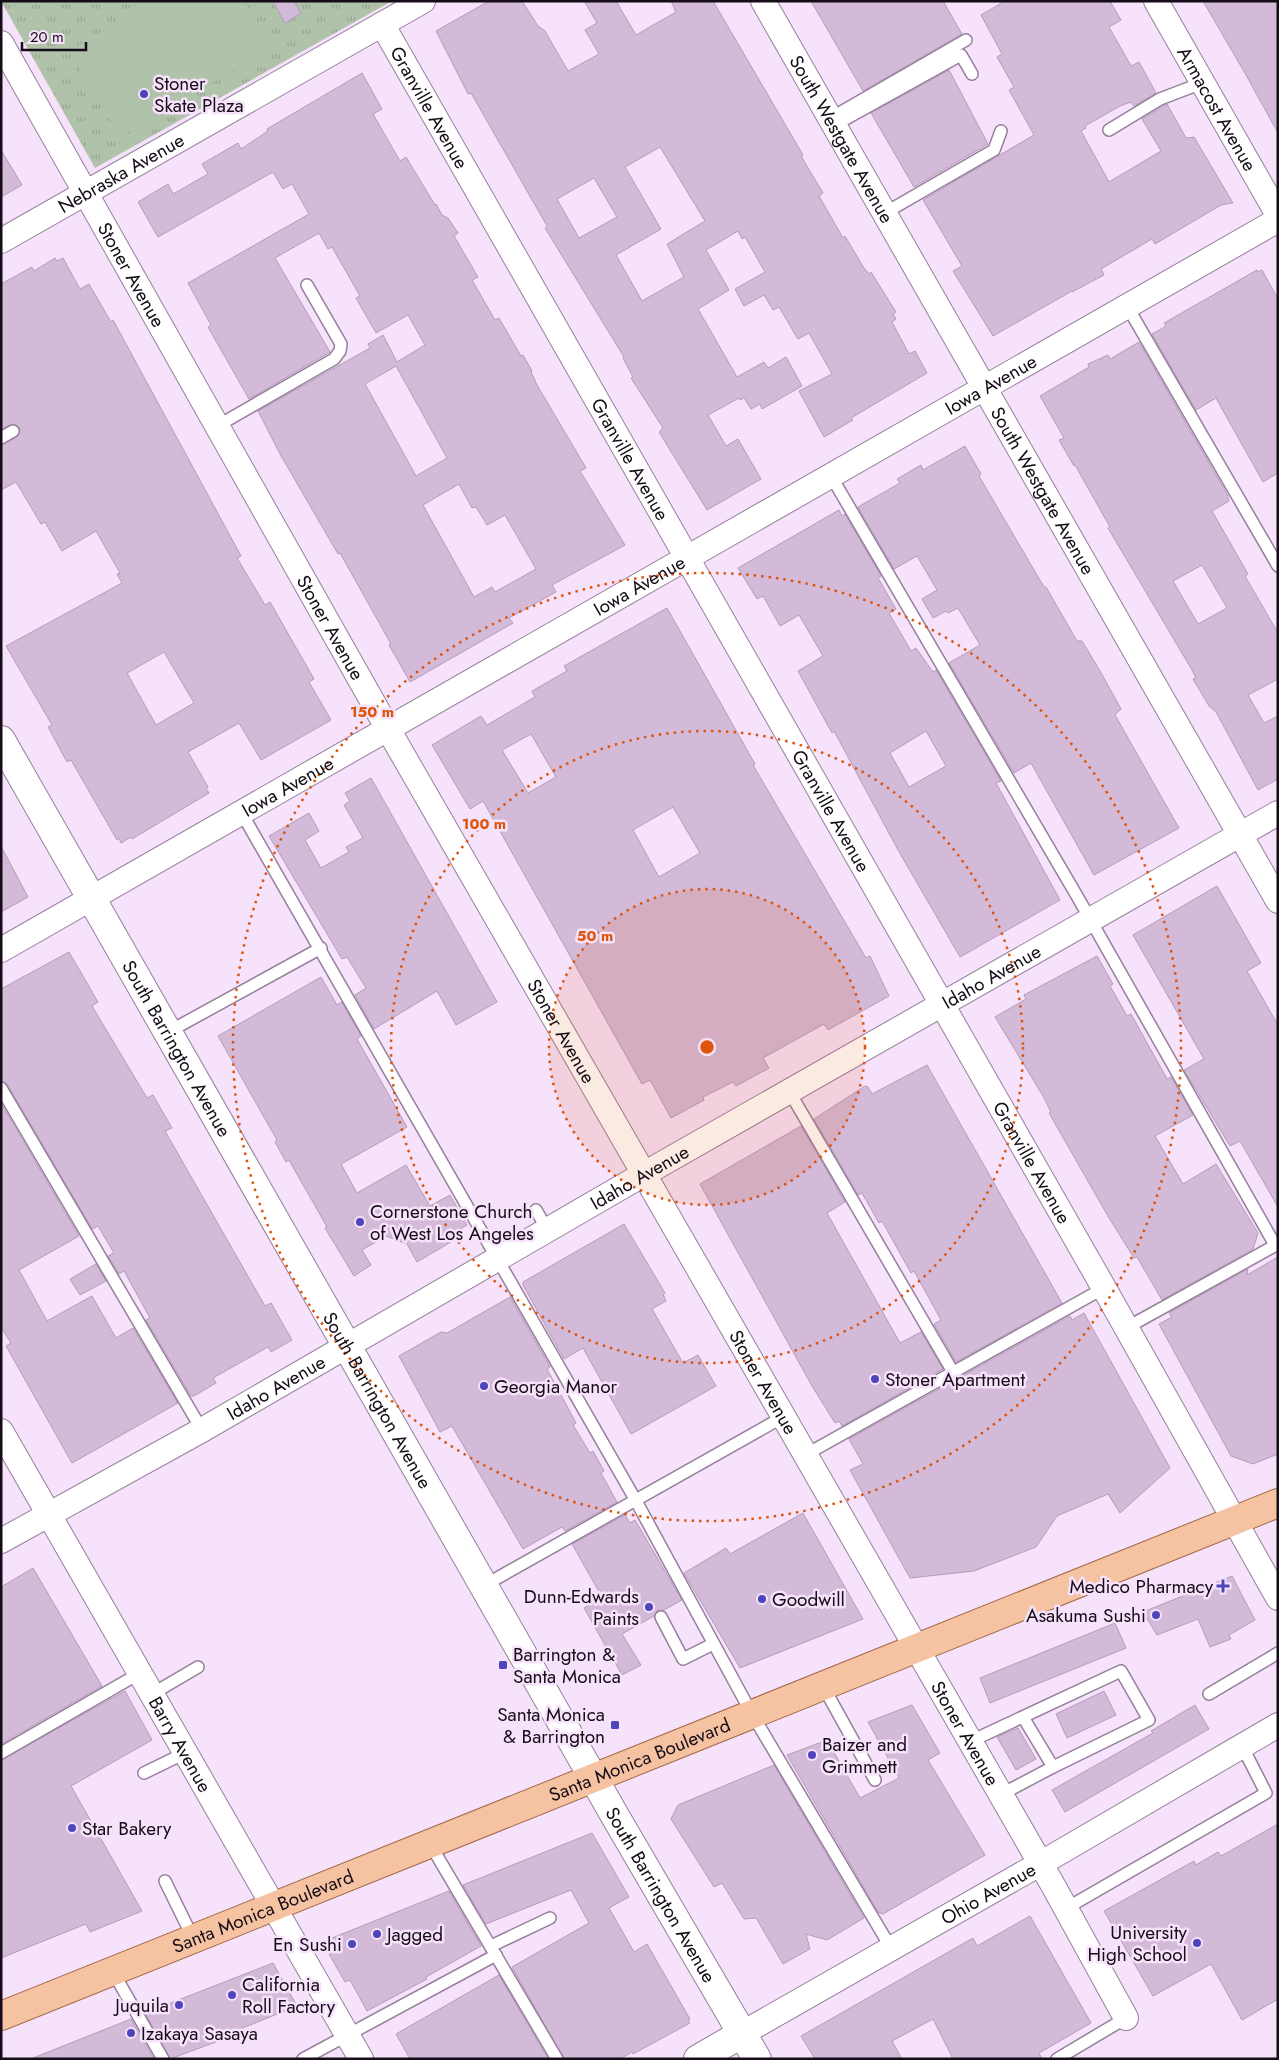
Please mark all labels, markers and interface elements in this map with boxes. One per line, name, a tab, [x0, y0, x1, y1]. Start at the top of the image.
scale bar	[22, 20, 86, 52]
text: 20 m	[30, 26, 64, 48]
street label: Granville Avenue	[383, 41, 475, 174]
street label: Armacost Avenue	[1171, 42, 1263, 177]
street label: South Westgate Avenue	[783, 50, 900, 228]
place label: Stoner Skate Plaza	[154, 70, 244, 119]
marker: Stoner Skate Plaza	[138, 88, 150, 100]
street label: Nebraska Avenue	[53, 126, 189, 220]
street label: Stoner Avenue	[91, 218, 172, 333]
street label: Iowa Avenue	[940, 348, 1042, 422]
street label: Granville Avenue	[584, 393, 676, 526]
street label: South Westgate Avenue	[984, 402, 1102, 580]
street label: Iowa Avenue	[588, 549, 690, 623]
street label: Stoner Avenue	[290, 570, 371, 685]
text: 150 m	[350, 701, 394, 723]
street label: Granville Avenue	[785, 745, 877, 877]
street label: Iowa Avenue	[237, 750, 339, 824]
text: 100 m	[462, 813, 506, 835]
text: 50 m	[577, 925, 613, 947]
street label: Idaho Avenue	[937, 938, 1046, 1016]
street label: South Barrington Avenue	[115, 955, 238, 1142]
street label: Stoner Avenue	[520, 974, 602, 1089]
centre of rings	[698, 1038, 716, 1056]
street label: Granville Avenue	[986, 1096, 1078, 1229]
street label: Idaho Avenue	[585, 1138, 694, 1216]
place label: Cornerstone Church of West Los Angeles	[370, 1198, 534, 1247]
marker: Cornerstone Church of West Los Angeles	[354, 1216, 366, 1228]
street label: South Barrington Avenue	[316, 1307, 438, 1494]
street label: Stoner Avenue	[722, 1325, 804, 1440]
street label: Idaho Avenue	[222, 1348, 331, 1427]
place label: Stoner Apartment	[885, 1366, 1025, 1393]
place label: Georgia Manor	[494, 1373, 618, 1400]
marker: Stoner Apartment	[869, 1373, 881, 1385]
marker: Georgia Manor	[478, 1380, 490, 1392]
place label: Medico Pharmacy	[1069, 1573, 1214, 1600]
marker: Medico Pharmacy	[1217, 1580, 1229, 1592]
place label: Dunn-Edwards Paints	[524, 1583, 639, 1632]
place label: Goodwill	[772, 1586, 845, 1613]
marker: Goodwill	[756, 1593, 768, 1605]
marker: Dunn-Edwards Paints	[643, 1601, 655, 1613]
place label: Asakuma Sushi	[1026, 1602, 1146, 1629]
marker: Asakuma Sushi	[1150, 1609, 1162, 1621]
place label: Barrington & Santa Monica	[513, 1641, 621, 1690]
marker: Barrington & Santa Monica	[497, 1659, 509, 1671]
street label: Stoner Avenue	[924, 1676, 1006, 1791]
street label: Barry Avenue	[142, 1691, 218, 1798]
place label: Santa Monica & Barrington	[497, 1701, 605, 1750]
street label: Santa Monica Boulevard	[545, 1711, 734, 1809]
marker: Santa Monica & Barrington	[609, 1719, 621, 1731]
place label: Baizer and Grimmett	[822, 1731, 907, 1780]
marker: Baizer and Grimmett	[806, 1749, 818, 1761]
street label: South Barrington Avenue	[599, 1802, 723, 1988]
place label: Star Bakery	[82, 1815, 172, 1842]
marker: Star Bakery	[66, 1822, 78, 1834]
street label: Ohio Avenue	[936, 1856, 1041, 1932]
street label: Santa Monica Boulevard	[168, 1863, 358, 1960]
place label: University High School	[1087, 1919, 1188, 1968]
place label: Jagged	[384, 1921, 443, 1948]
marker: Jagged	[371, 1928, 383, 1940]
place label: En Sushi	[273, 1931, 342, 1958]
marker: University High School	[1191, 1937, 1203, 1949]
marker: En Sushi	[346, 1938, 358, 1950]
place label: California Roll Factory	[242, 1971, 336, 2020]
marker: California Roll Factory	[226, 1989, 238, 2001]
place label: Juquila	[112, 1992, 169, 2019]
marker: Juquila	[173, 1999, 185, 2011]
place label: Izakaya Sasaya	[141, 2020, 258, 2047]
marker: Izakaya Sasaya	[125, 2027, 137, 2039]

